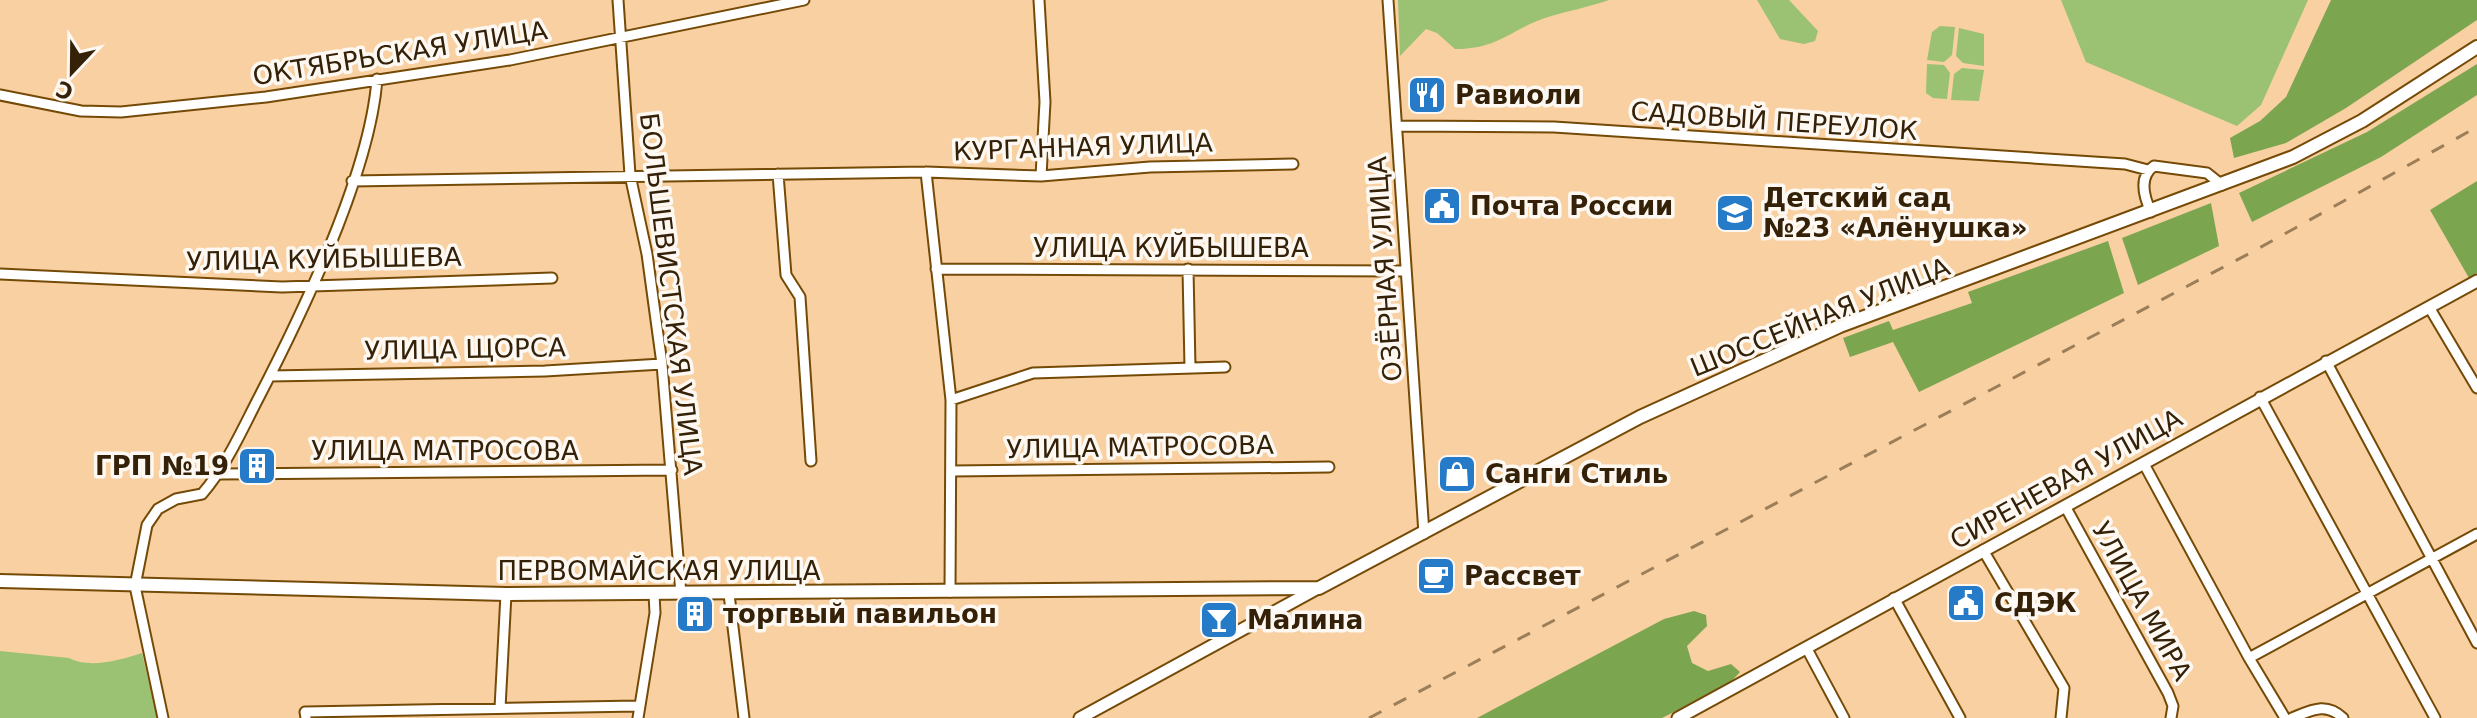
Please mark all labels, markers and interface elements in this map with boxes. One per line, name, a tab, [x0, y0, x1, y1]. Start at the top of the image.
street label: ОКТЯБРЬСКАЯ УЛИЦА	[251, 15, 550, 91]
north arrow	[32, 32, 112, 112]
restaurant icon: Равиоли	[1406, 74, 1448, 116]
text: С	[53, 75, 77, 105]
place label: Равиоли	[1455, 80, 1581, 110]
street label: САДОВЫЙ ПЕРЕУЛОК	[1629, 95, 1919, 146]
street label: БОЛЬШЕВИСТСКАЯ УЛИЦА	[634, 111, 708, 477]
street label: КУРГАННАЯ УЛИЦА	[953, 127, 1213, 167]
street label: ОЗЁРНАЯ УЛИЦА	[1361, 155, 1408, 383]
place label: Детский сад №23 «Алёнушка»	[1763, 183, 2028, 243]
public building icon: Почта России	[1421, 185, 1463, 227]
place label: Почта России	[1470, 191, 1673, 221]
school or university icon: Детский сад №23 «Алёнушка»	[1714, 192, 1756, 234]
street label: УЛИЦА КУЙБЫШЕВА	[1033, 232, 1309, 263]
street label: УЛИЦА КУЙБЫШЕВА	[186, 241, 462, 276]
street label: ШОССЕЙНАЯ УЛИЦА	[1686, 250, 1954, 383]
street label: УЛИЦА ЩОРСА	[364, 332, 566, 366]
street label: СИРЕНЕВАЯ УЛИЦА	[1945, 403, 2187, 555]
street label: УЛИЦА МАТРОСОВА	[1006, 430, 1274, 464]
street label: УЛИЦА МАТРОСОВА	[311, 436, 579, 466]
building icon: ГРП №19	[236, 445, 278, 487]
place label: ГРП №19	[95, 451, 229, 481]
shop icon: Санги Стиль	[1436, 453, 1478, 495]
place label: Санги Стиль	[1485, 459, 1668, 489]
street label: УЛИЦА МИРА	[2086, 517, 2198, 686]
street label: ПЕРВОМАЙСКАЯ УЛИЦА	[497, 555, 821, 586]
cafe icon: Рассвет	[1415, 555, 1457, 597]
place label: Рассвет	[1464, 561, 1581, 591]
public building icon: СДЭК	[1945, 582, 1987, 624]
place label: СДЭК	[1994, 588, 2077, 618]
building icon: торгвый павильон	[674, 593, 716, 635]
place label: торгвый павильон	[723, 599, 997, 629]
bar icon: Малина	[1198, 599, 1240, 641]
place label: Малина	[1247, 605, 1363, 635]

